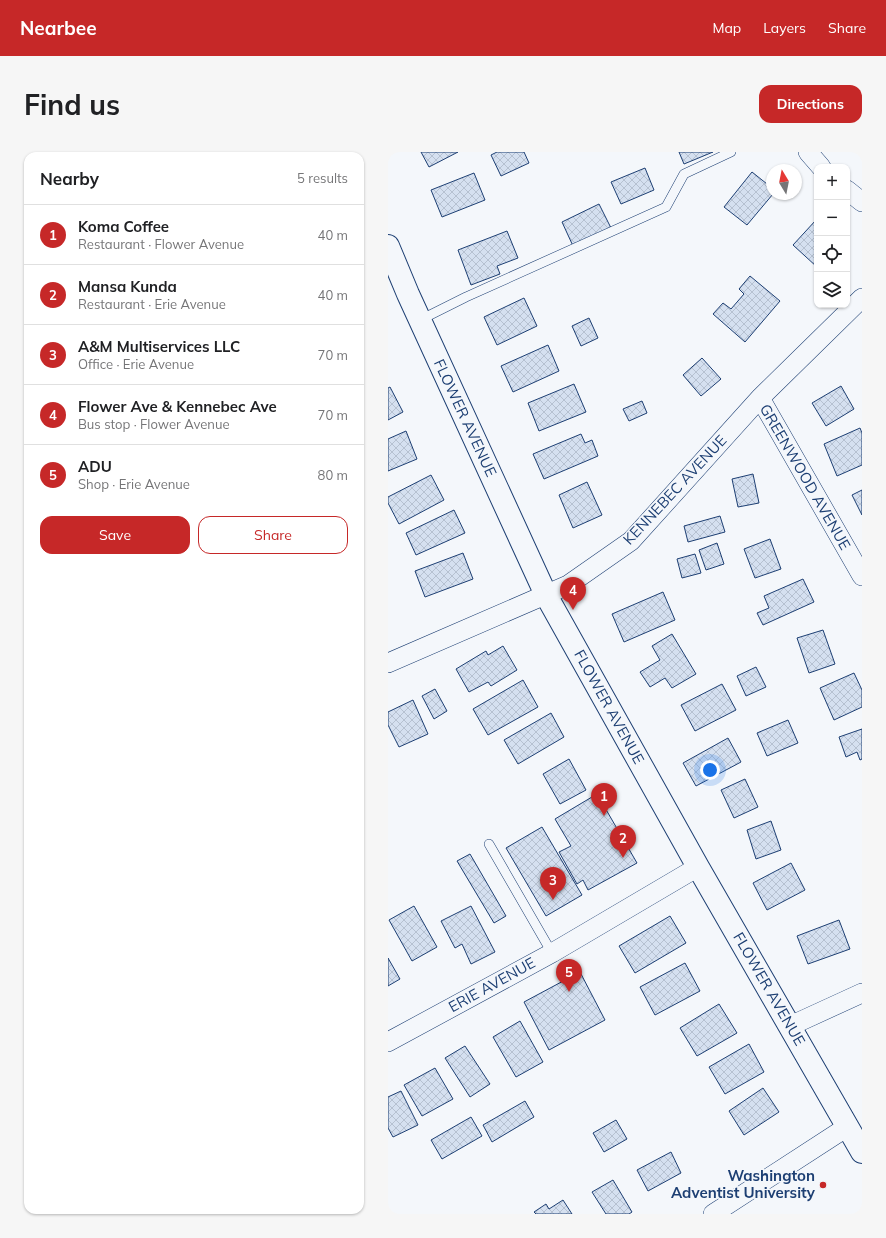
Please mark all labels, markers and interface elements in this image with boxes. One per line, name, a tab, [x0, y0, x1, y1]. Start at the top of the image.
text: Nearbee	[20, 16, 97, 40]
text: Map	[712, 19, 741, 37]
text: Layers	[763, 19, 806, 37]
text: Share	[828, 19, 866, 37]
button: Directions	[759, 85, 862, 123]
text: Find us	[24, 87, 120, 122]
north arrow	[766, 164, 802, 200]
map controls	[814, 164, 850, 308]
button: +	[814, 164, 850, 200]
text: Nearby	[40, 168, 99, 189]
text: 5 results	[297, 170, 348, 186]
button: −	[814, 200, 850, 236]
text: Koma Coffee	[78, 217, 169, 236]
text: 1	[49, 227, 57, 243]
text: 40 m	[318, 227, 348, 243]
text: Restaurant · Flower Avenue	[78, 236, 244, 252]
button: locate	[814, 236, 850, 272]
button: layers	[814, 272, 850, 308]
text: Mansa Kunda	[78, 277, 177, 296]
text: 2	[49, 287, 57, 303]
text: 40 m	[318, 287, 348, 303]
text: Restaurant · Erie Avenue	[78, 296, 226, 312]
text: A&M Multiservices LLC	[78, 337, 240, 356]
text: 3	[49, 347, 57, 363]
text: 70 m	[318, 347, 348, 363]
text: Office · Erie Avenue	[78, 356, 194, 372]
street label: FLOWER AVENUE	[430, 356, 501, 480]
text: Flower Ave & Kennebec Ave	[78, 397, 277, 416]
street label: GREENWOOD AVENUE	[756, 400, 855, 553]
text: 4	[49, 407, 57, 423]
text: 70 m	[318, 407, 348, 423]
text: Bus stop · Flower Avenue	[78, 416, 229, 432]
street label: KENNEBEC AVENUE	[619, 431, 731, 548]
text: ADU	[78, 457, 112, 476]
text: 5	[49, 467, 57, 483]
text: 80 m	[318, 467, 348, 483]
text: Shop · Erie Avenue	[78, 476, 190, 492]
button: Save	[40, 516, 190, 554]
button: Share	[198, 516, 348, 554]
pin: 4	[560, 577, 586, 610]
street label: FLOWER AVENUE	[570, 646, 649, 767]
your location	[700, 760, 720, 780]
pin: 1	[591, 783, 617, 816]
pin: 2	[610, 825, 636, 858]
pin: 3	[540, 867, 566, 900]
street label: FLOWER AVENUE	[729, 929, 810, 1049]
street label: ERIE AVENUE	[445, 953, 539, 1016]
pin: 5	[556, 959, 582, 992]
place label: Washington Adventist University	[671, 1166, 816, 1202]
marker: Washington Adventist University	[818, 1180, 828, 1190]

